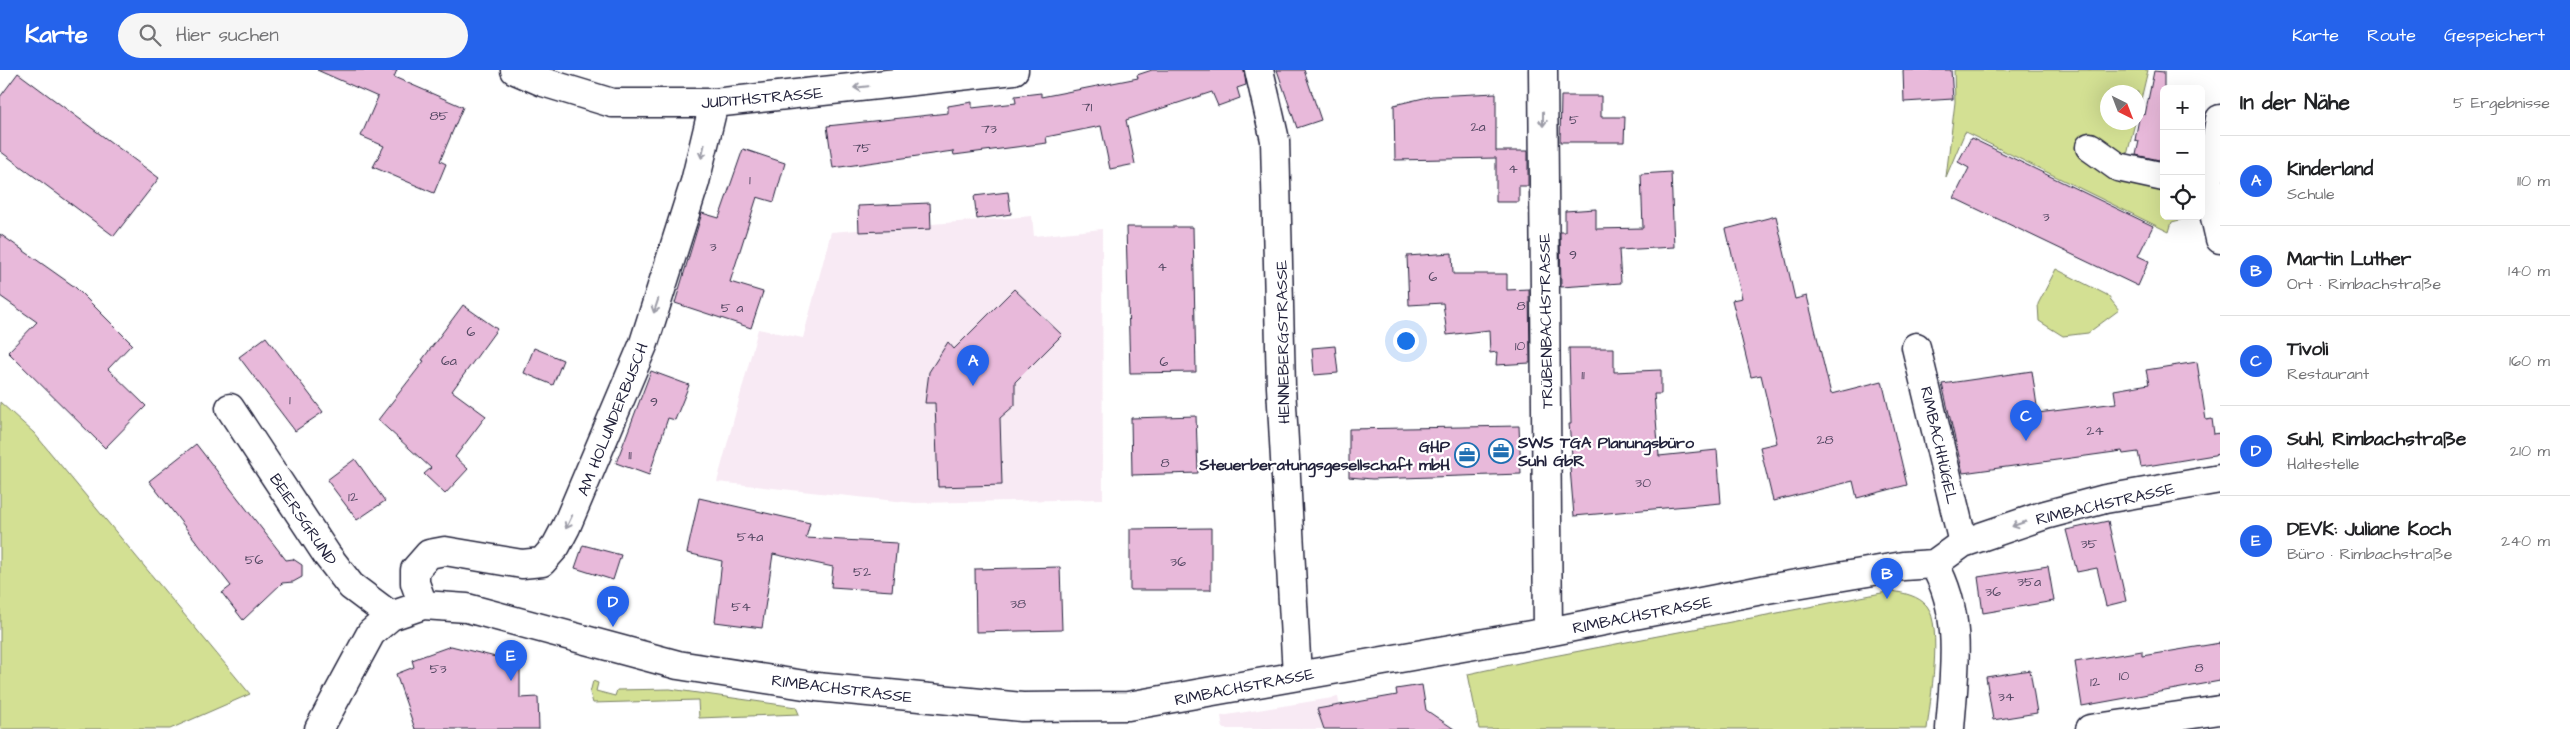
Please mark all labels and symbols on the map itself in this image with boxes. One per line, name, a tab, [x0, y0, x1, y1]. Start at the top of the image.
street label: JUDITHSTRASSE	[700, 82, 824, 114]
one-way arrow	[854, 82, 870, 92]
north arrow	[2100, 85, 2145, 130]
house number: 71	[1082, 97, 1092, 117]
house number: 85	[430, 106, 449, 126]
one-way arrow	[1538, 110, 1548, 126]
house number: 5	[1569, 110, 1579, 130]
house number: 2a	[1470, 117, 1486, 137]
house number: 73	[981, 119, 997, 139]
house number: 75	[853, 138, 871, 158]
one-way arrow	[698, 142, 707, 158]
house number: 4	[1508, 159, 1518, 179]
house number: 1	[749, 170, 751, 190]
house number: 3	[2042, 207, 2050, 227]
street label: TRÜBENBACHSTRASSE	[1533, 232, 1559, 409]
house number: 3	[709, 237, 717, 257]
house number: 9	[1569, 245, 1577, 265]
house number: 4	[1157, 257, 1167, 277]
street label: HENNEBERGSTRASSE	[1271, 259, 1295, 424]
house number: 6	[1429, 267, 1438, 287]
house number: 8	[1516, 296, 1526, 316]
one-way arrow	[650, 298, 660, 314]
house number: 5 a	[721, 298, 743, 318]
house number: 6	[467, 322, 476, 342]
your location	[1393, 328, 1419, 354]
house number: 10	[1515, 336, 1525, 356]
street label: AM HOLUNDERBUSCH	[572, 339, 654, 499]
pin: A	[957, 345, 989, 386]
house number: 6a	[441, 351, 457, 371]
house number: 6	[1160, 352, 1169, 372]
house number: 11	[1581, 365, 1585, 385]
street label: RIMBACHHÜGEL	[1915, 384, 1963, 506]
house number: 1	[289, 390, 291, 410]
house number: 9	[650, 392, 658, 412]
pin: C	[2010, 400, 2042, 441]
house number: 24	[2086, 421, 2104, 441]
house number: 28	[1816, 430, 1834, 450]
place label: SWS TGA Planungsbüro Suhl GbR	[1517, 432, 1695, 472]
place label: GHP Steuerberatungsgesellschaft mbH	[1198, 436, 1451, 478]
office icon: SWS TGA Planungsbüro Suhl GbR	[1488, 438, 1514, 464]
office icon: GHP Steuerberatungsgesellschaft mbH	[1454, 442, 1480, 468]
house number: 11	[628, 445, 632, 465]
house number: 8	[1160, 453, 1170, 473]
street label: BEIERSGRUND	[264, 469, 342, 570]
house number: 30	[1635, 473, 1651, 493]
street label: RIMBACHSTRASSE	[2034, 477, 2177, 531]
house number: 12	[348, 487, 358, 507]
one-way arrow	[564, 514, 573, 529]
one-way arrow	[2012, 520, 2027, 529]
house number: 54a	[737, 527, 763, 547]
house number: 35	[2080, 534, 2098, 554]
house number: 56	[245, 550, 264, 570]
house number: 36	[1170, 552, 1186, 572]
pin: B	[1871, 558, 1903, 599]
house number: 52	[853, 562, 871, 582]
house number: 35a	[2017, 572, 2041, 592]
house number: 36	[1985, 582, 2001, 602]
pin: D	[597, 586, 629, 627]
street label: RIMBACHSTRASSE	[1571, 591, 1714, 639]
house number: 38	[1010, 594, 1026, 614]
house number: 54	[731, 597, 751, 617]
pin: E	[495, 640, 527, 681]
house number: 8	[2194, 658, 2204, 678]
house number: 53	[429, 659, 447, 679]
street label: RIMBACHSTRASSE	[1173, 663, 1316, 711]
house number: 10	[2119, 666, 2129, 686]
street label: RIMBACHSTRASSE	[770, 669, 914, 709]
house number: 12	[2090, 672, 2100, 692]
house number: 34	[1998, 687, 2015, 707]

